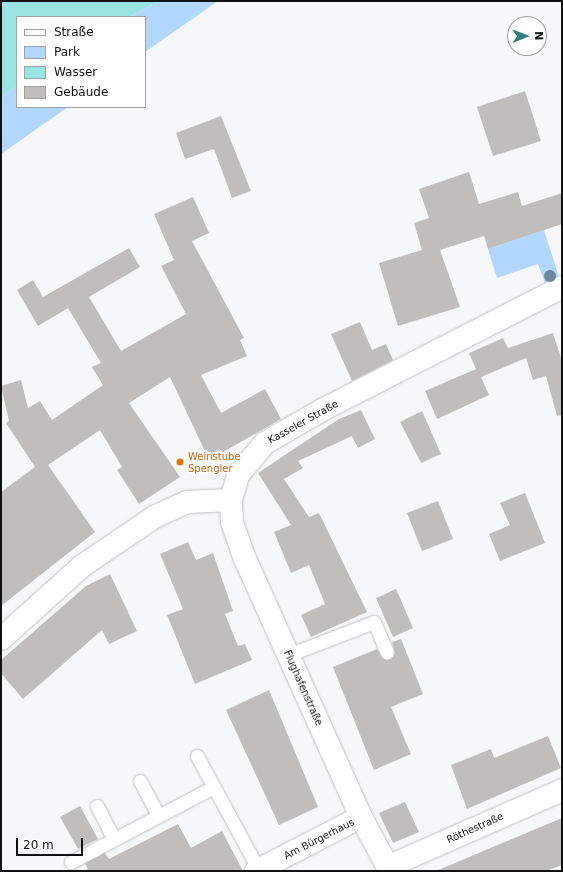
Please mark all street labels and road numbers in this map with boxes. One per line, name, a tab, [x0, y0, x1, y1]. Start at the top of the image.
street label: Kasseler Straße	[266, 398, 340, 446]
street label: Flughafenstraße	[281, 648, 325, 728]
street label: Röthestraße	[445, 810, 505, 846]
street label: Am Bürgerhaus	[282, 816, 356, 862]

